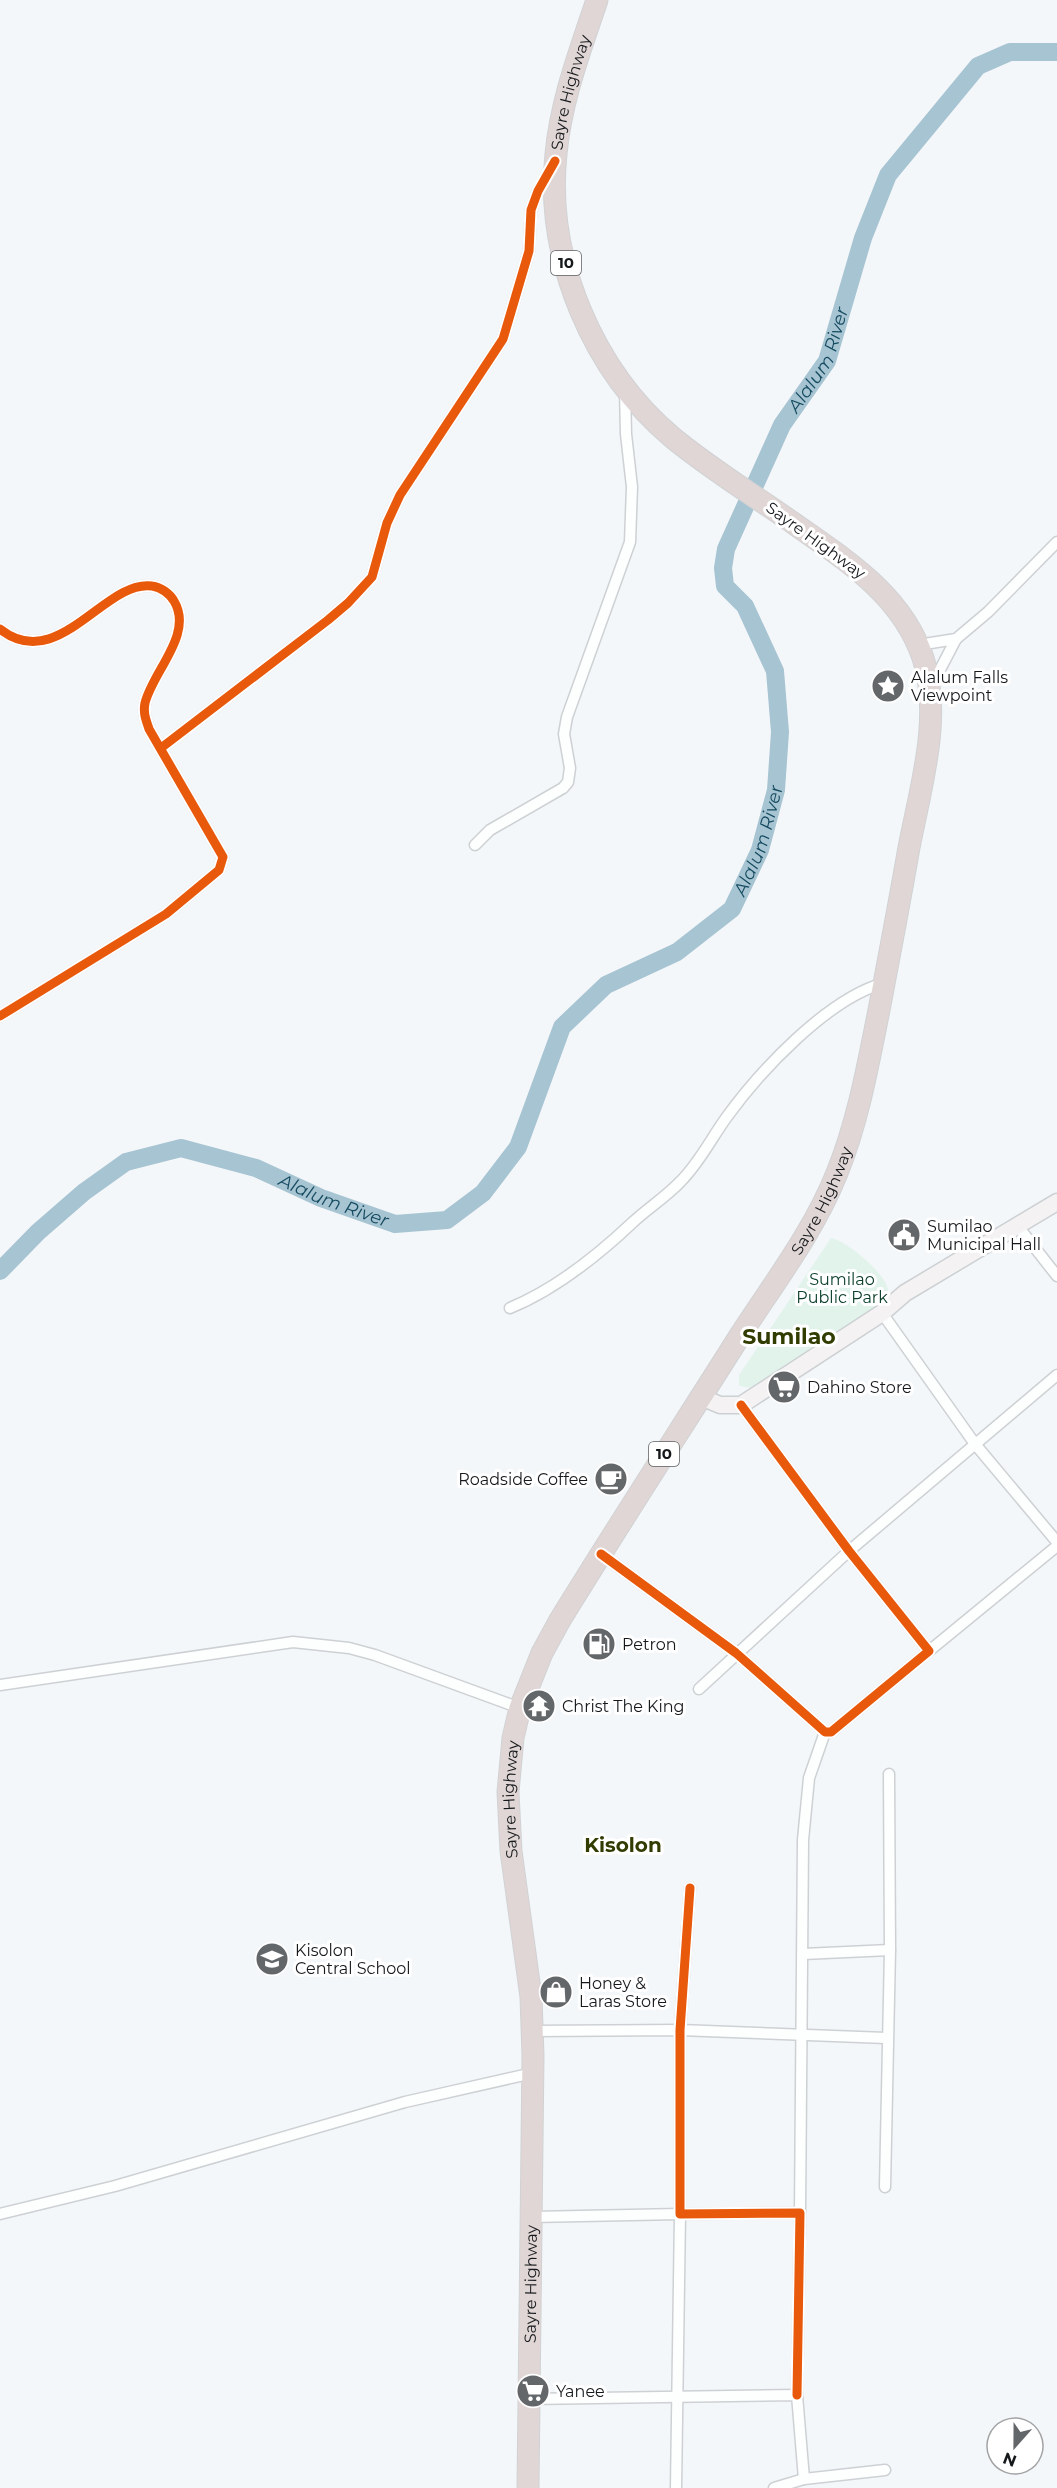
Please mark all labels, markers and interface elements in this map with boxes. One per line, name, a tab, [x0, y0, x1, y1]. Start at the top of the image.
street label: Sayre Highway	[547, 32, 595, 151]
road number: 10	[551, 251, 581, 275]
water label: Alalum River	[783, 304, 853, 418]
street label: Sayre Highway	[762, 498, 869, 583]
place icon: Alalum Falls Viewpoint	[870, 668, 906, 704]
place label: Alalum Falls Viewpoint	[911, 668, 1008, 705]
water label: Alalum River	[728, 784, 787, 900]
street label: Sayre Highway	[787, 1144, 856, 1258]
water label: Alalum River	[275, 1169, 392, 1232]
public building icon: Sumilao Municipal Hall	[886, 1217, 922, 1253]
place label: Sumilao Municipal Hall	[927, 1217, 1041, 1254]
park label: Sumilao Public Park	[796, 1270, 888, 1307]
district label: Sumilao	[742, 1323, 836, 1350]
supermarket icon: Dahino Store	[766, 1369, 802, 1405]
place label: Dahino Store	[807, 1378, 912, 1397]
road number: 10	[649, 1442, 679, 1466]
cafe icon: Roadside Coffee	[593, 1461, 629, 1497]
place label: Roadside Coffee	[458, 1470, 588, 1489]
fuel station icon: Petron	[581, 1626, 617, 1662]
place label: Petron	[622, 1635, 677, 1654]
temple icon: Christ The King	[521, 1688, 557, 1724]
place label: Christ The King	[562, 1697, 685, 1716]
street label: Sayre Highway	[499, 1739, 523, 1860]
district label: Kisolon	[584, 1833, 662, 1857]
school or university icon: Kisolon Central School	[254, 1941, 290, 1977]
place label: Kisolon Central School	[295, 1941, 411, 1978]
shop icon: Honey & Laras Store	[538, 1974, 574, 2010]
place label: Honey & Laras Store	[579, 1974, 667, 2011]
street label: Sayre Highway	[521, 2224, 541, 2343]
supermarket icon: Yanee	[515, 2373, 551, 2409]
place label: Yanee	[556, 2382, 605, 2401]
north arrow	[985, 2416, 1045, 2476]
text: N	[1000, 2448, 1019, 2471]

